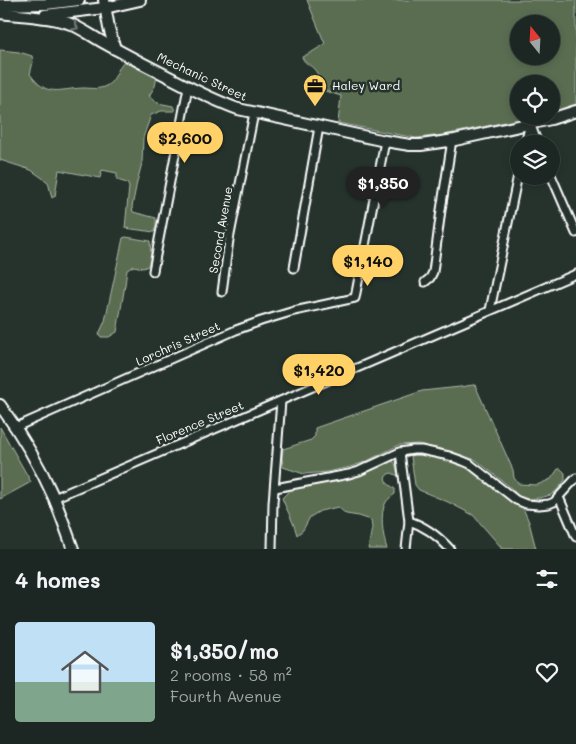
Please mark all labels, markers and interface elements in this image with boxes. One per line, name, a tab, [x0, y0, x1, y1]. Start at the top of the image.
north arrow	[510, 15, 560, 65]
map controls	[510, 15, 560, 185]
one-way arrow	[70, 21, 79, 31]
street label: Mechanic Street	[155, 48, 250, 104]
office icon: Haley Ward	[302, 73, 328, 107]
button: locate	[510, 75, 560, 125]
place label: Haley Ward	[332, 77, 401, 93]
pin: $2,600	[144, 121, 226, 164]
text: $2,600	[158, 127, 212, 148]
button: layers	[510, 135, 560, 185]
pin: $1,350	[342, 166, 424, 209]
text: $1,350	[357, 172, 409, 193]
street label: Second Avenue	[204, 185, 236, 275]
pin: $1,140	[327, 244, 409, 287]
text: $1,140	[343, 250, 393, 271]
street label: Lorchris Street	[133, 317, 222, 369]
pin: $1,420	[278, 354, 360, 396]
text: $1,420	[293, 359, 345, 380]
street label: Florence Street	[153, 396, 246, 448]
icon: filters	[533, 565, 561, 593]
text: 4 homes	[15, 566, 101, 593]
text: $1,350/mo	[170, 637, 279, 664]
icon: home	[55, 642, 115, 702]
icon: heart	[533, 658, 561, 686]
text: 2 rooms · 58 m²	[170, 664, 292, 685]
text: Fourth Avenue	[170, 685, 282, 706]

